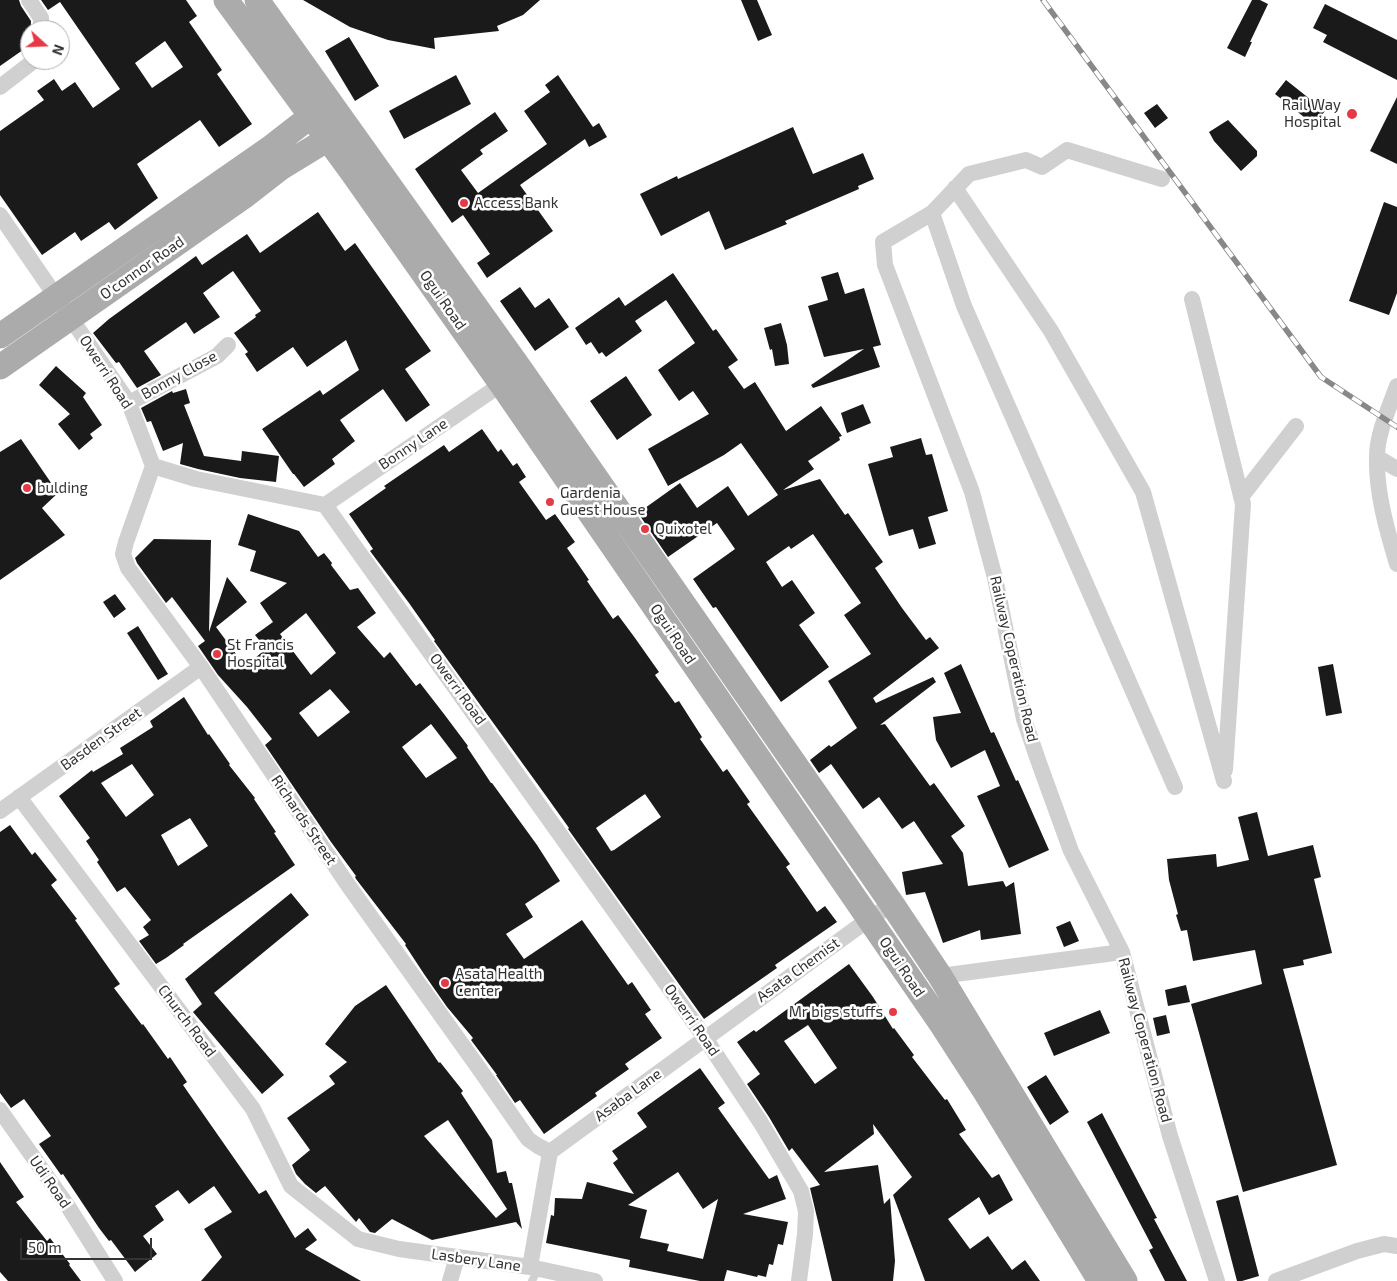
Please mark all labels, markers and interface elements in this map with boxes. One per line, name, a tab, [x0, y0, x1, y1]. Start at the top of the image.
north arrow	[20, 20, 70, 70]
text: N	[49, 42, 68, 58]
place label: Rail Way Hospital	[1282, 96, 1341, 131]
marker: Rail Way Hospital	[1345, 107, 1359, 121]
place label: Access Bank	[474, 194, 558, 212]
marker: Access Bank	[458, 197, 470, 209]
street label: O'connor Road	[97, 232, 187, 304]
street label: Ogui Road	[416, 267, 470, 333]
street label: Owerri Road	[76, 332, 136, 412]
street label: Bonny Close	[138, 347, 220, 403]
street label: Bonny Lane	[375, 414, 451, 474]
place label: bulding	[37, 479, 88, 497]
marker: bulding	[21, 482, 33, 494]
place label: Gardenia Guest House	[560, 484, 645, 519]
marker: Gardenia Guest House	[544, 496, 556, 508]
place label: Quixotel	[655, 520, 712, 538]
marker: Quixotel	[639, 523, 651, 535]
street label: Railway Coperation Road	[986, 574, 1042, 744]
street label: Ogui Road	[646, 601, 700, 667]
place label: St Francis Hospital	[227, 636, 294, 671]
marker: St Francis Hospital	[211, 648, 223, 660]
street label: Owerri Road	[426, 650, 490, 728]
street label: Basden Street	[57, 704, 145, 774]
street label: Richards Street	[267, 772, 341, 868]
street label: Asata Chemist	[753, 934, 843, 1006]
street label: Ogui Road	[875, 934, 929, 1000]
street label: Railway Coperation Road	[1114, 956, 1176, 1124]
place label: Asata Health Center	[455, 965, 543, 1000]
marker: Asata Health Center	[439, 977, 451, 989]
street label: Owerri Road	[661, 980, 723, 1060]
street label: Church Road	[154, 981, 220, 1061]
place label: Mr bigs stuffs	[789, 1003, 883, 1021]
marker: Mr bigs stuffs	[887, 1006, 899, 1018]
street label: Asaba Lane	[591, 1065, 665, 1125]
street label: Udi Road	[25, 1152, 75, 1212]
scale bar	[22, 1228, 155, 1260]
text: 50 m	[28, 1238, 62, 1256]
street label: Lasbery Lane	[430, 1245, 522, 1275]

